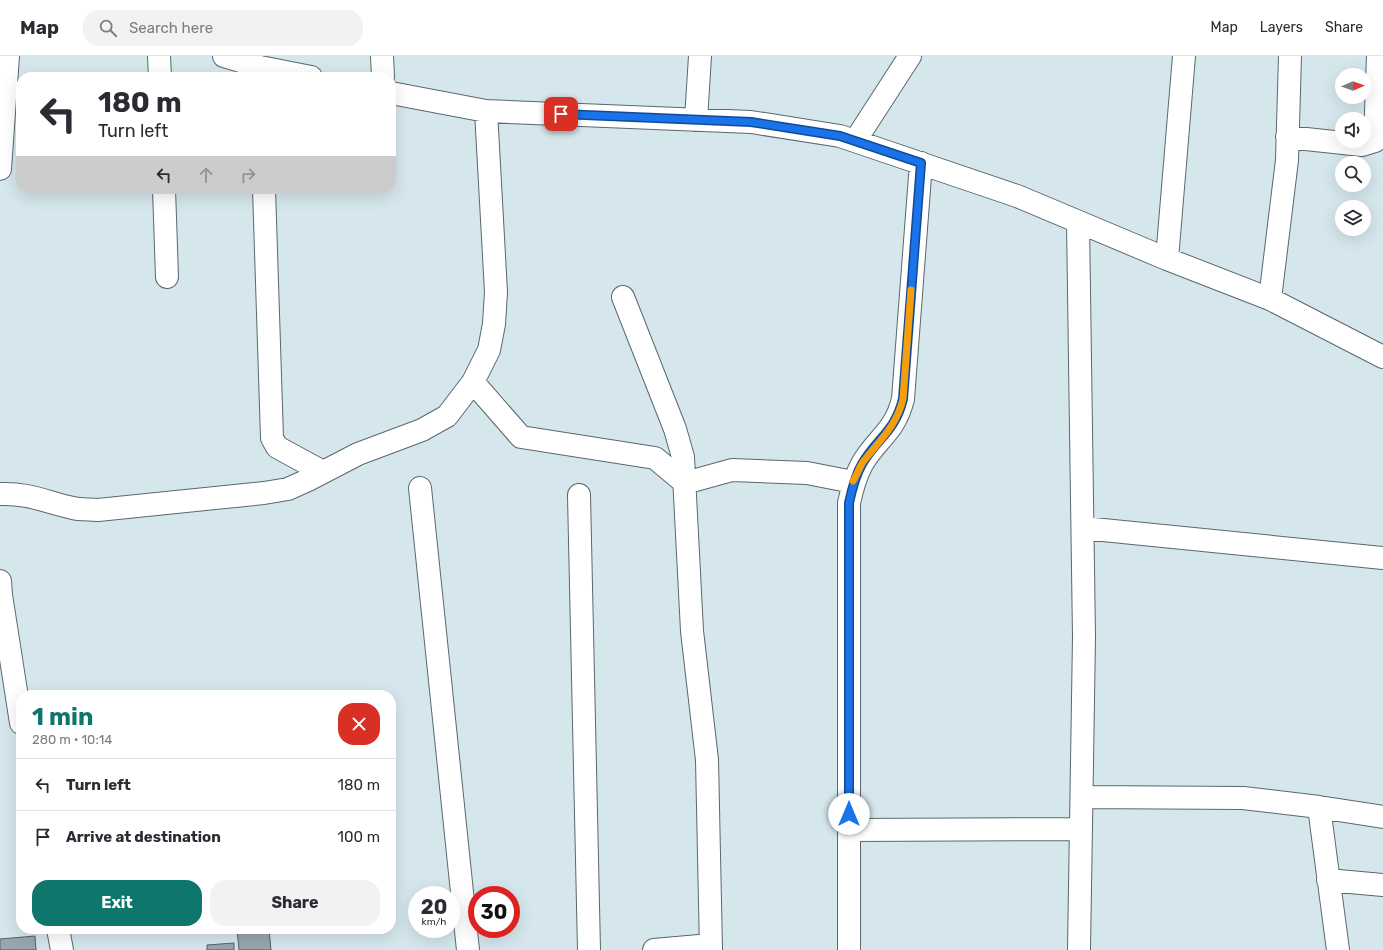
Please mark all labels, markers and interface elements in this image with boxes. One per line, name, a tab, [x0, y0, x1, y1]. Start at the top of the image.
search box	[83, 10, 363, 46]
text: Map	[20, 16, 59, 39]
icon: search	[97, 17, 119, 39]
text: Search here	[129, 19, 213, 37]
text: Map	[1211, 19, 1238, 36]
text: Layers	[1260, 19, 1303, 36]
text: Share	[1325, 19, 1363, 36]
north arrow	[1335, 68, 1371, 104]
map controls	[1335, 68, 1371, 236]
text: 180 m	[98, 86, 182, 119]
icon: left	[32, 88, 84, 140]
pin	[544, 97, 578, 131]
icon: arrive	[550, 103, 572, 125]
button: sound	[1335, 112, 1371, 148]
text: Turn left	[98, 120, 168, 142]
button: search	[1335, 156, 1371, 192]
icon: left	[153, 164, 175, 186]
icon: ahead	[195, 164, 217, 186]
icon: right	[237, 164, 259, 186]
button: layers	[1335, 200, 1371, 236]
text: 1 min	[32, 703, 93, 731]
button: close	[338, 703, 380, 745]
text: 280 m · 10:14	[32, 732, 112, 747]
icon: left	[32, 774, 54, 796]
text: Turn left	[66, 776, 131, 794]
text: 180 m	[338, 776, 380, 794]
position arrow	[828, 793, 870, 835]
icon: arrive	[32, 826, 54, 848]
text: Arrive at destination	[66, 828, 221, 846]
text: 100 m	[338, 828, 380, 846]
button: Exit	[32, 880, 202, 926]
button: Share	[210, 880, 380, 926]
speed limit sign: 30	[468, 886, 520, 938]
text: 20	[421, 895, 447, 919]
text: km/h	[422, 916, 446, 928]

